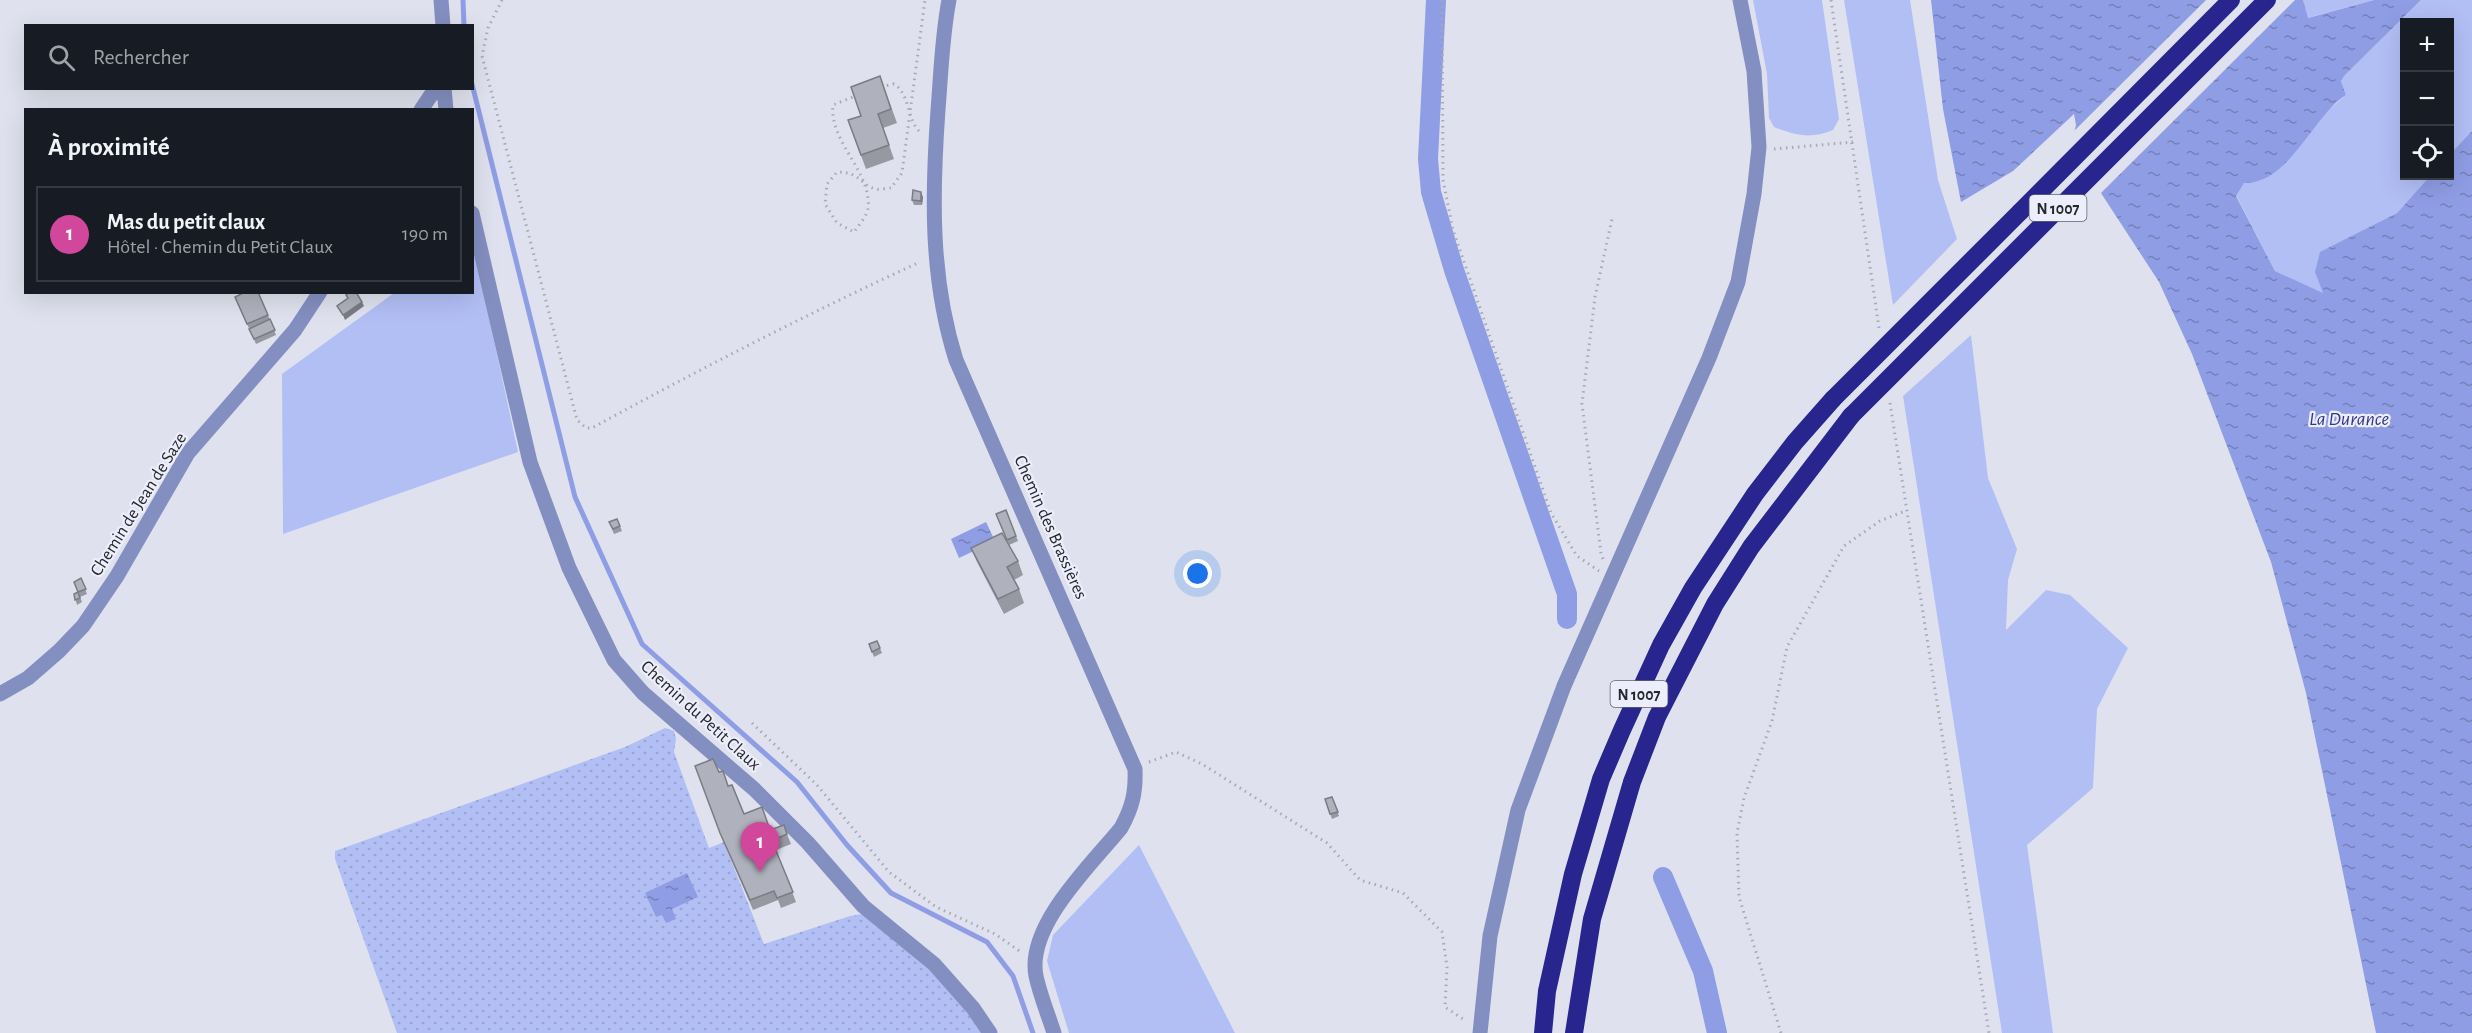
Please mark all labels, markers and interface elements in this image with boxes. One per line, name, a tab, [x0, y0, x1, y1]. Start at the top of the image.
map controls	[2400, 18, 2454, 180]
button: +	[2400, 18, 2454, 72]
search box	[24, 24, 474, 90]
icon: search	[45, 41, 78, 74]
text: Rechercher	[93, 46, 189, 68]
button: −	[2400, 72, 2454, 126]
button: locate	[2400, 126, 2454, 180]
text: À proximité	[48, 134, 170, 160]
road number: N 1007	[2030, 195, 2086, 221]
text: Mas du petit claux	[107, 211, 265, 233]
text: 1	[66, 224, 73, 244]
text: 190 m	[402, 224, 448, 244]
text: Hôtel · Chemin du Petit Claux	[107, 237, 333, 257]
water label: La Durance	[2309, 409, 2390, 429]
street label: Chemin de Jean de Saze	[87, 430, 190, 579]
street label: Chemin des Brassières	[1010, 453, 1090, 602]
your location	[1183, 559, 1212, 588]
street label: Chemin du Petit Claux	[637, 657, 764, 774]
road number: N 1007	[1610, 681, 1668, 707]
pin: 1	[740, 822, 780, 872]

